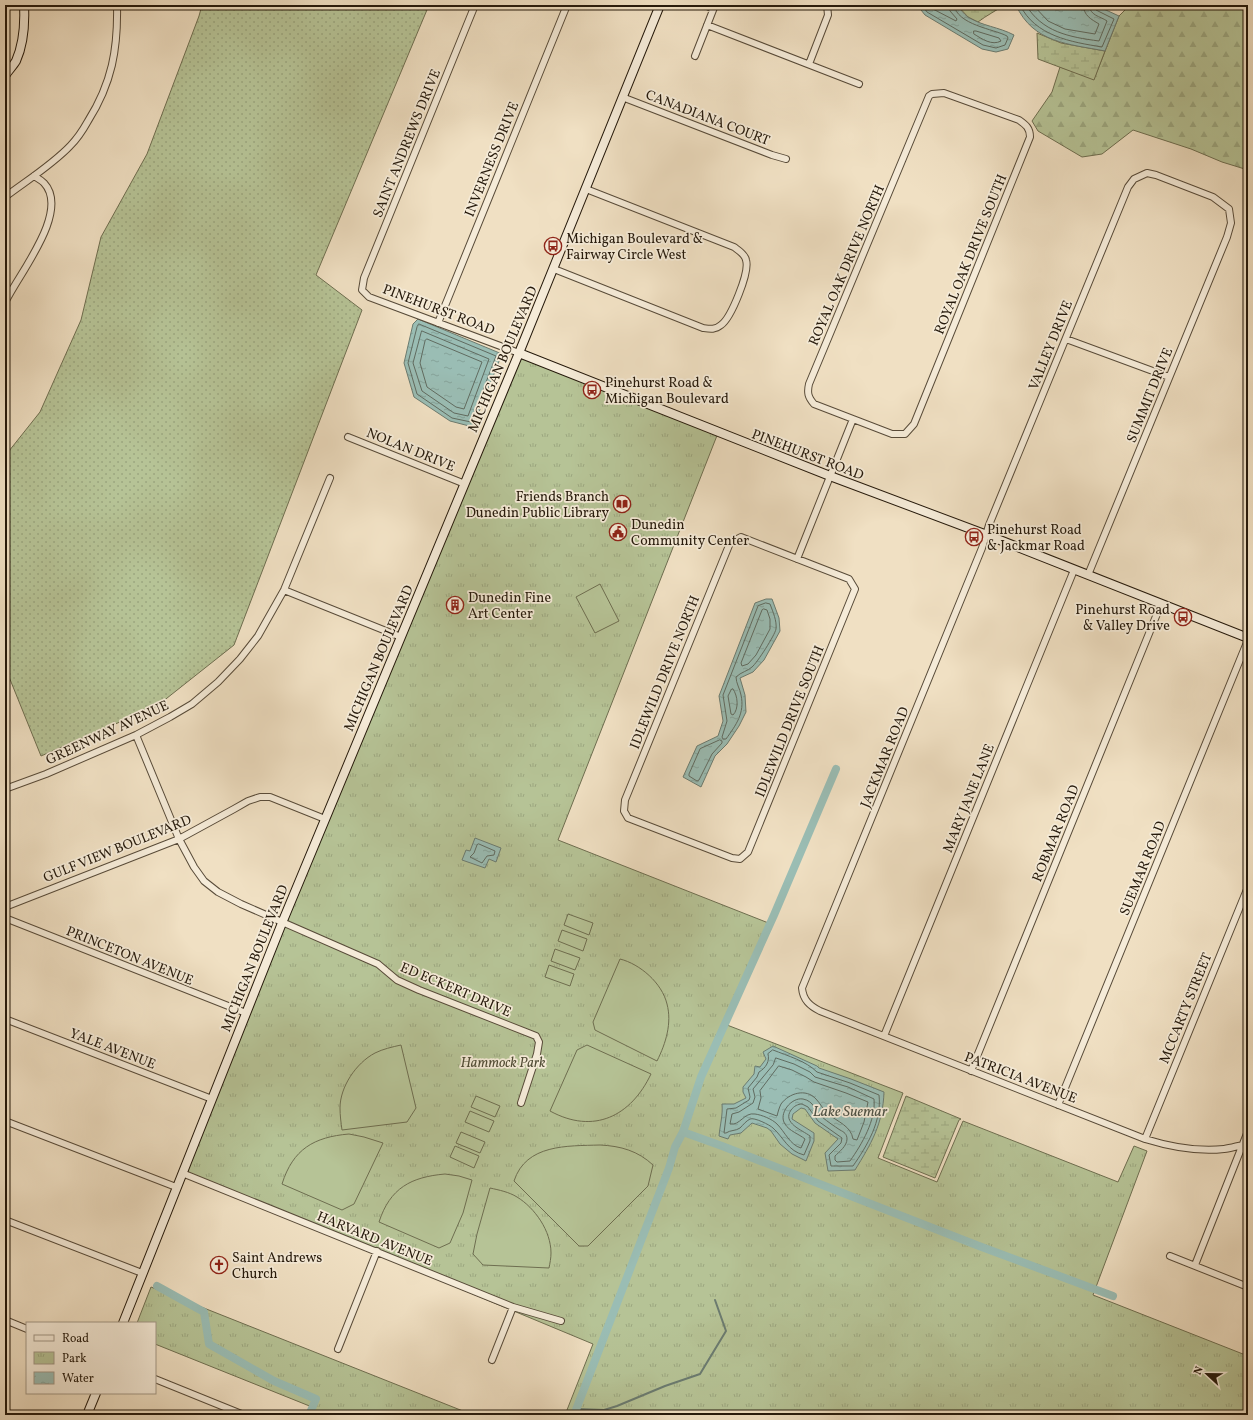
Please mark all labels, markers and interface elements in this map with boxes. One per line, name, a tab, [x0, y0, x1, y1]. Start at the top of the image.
street label: SAINT ANDREWS DRIVE	[369, 66, 446, 221]
street label: CANADIANA COURT	[643, 86, 772, 151]
street label: INVERNESS DRIVE	[461, 99, 524, 220]
street label: ROYAL OAK DRIVE SOUTH	[931, 172, 1012, 337]
street label: ROYAL OAK DRIVE NORTH	[805, 182, 890, 349]
place label: Michigan Boulevard & Fairway Circle West	[566, 230, 703, 265]
bus stop icon: Michigan Boulevard & Fairway Circle West	[543, 236, 563, 256]
street label: PINEHURST ROAD	[380, 280, 497, 341]
street label: MICHIGAN BOULEVARD	[464, 284, 543, 436]
street label: VALLEY DRIVE	[1025, 298, 1078, 393]
street label: SUMMIT DRIVE	[1123, 345, 1178, 446]
place label: Pinehurst Road & Michigan Boulevard	[605, 374, 729, 409]
bus stop icon: Pinehurst Road & Michigan Boulevard	[582, 380, 602, 400]
street label: NOLAN DRIVE	[363, 424, 458, 477]
street label: PINEHURST ROAD	[749, 425, 866, 486]
place label: Friends Branch Dunedin Public Library	[466, 488, 609, 523]
library icon: Friends Branch Dunedin Public Library	[612, 494, 632, 514]
place label: Dunedin Community Center	[631, 516, 749, 551]
place label: Pinehurst Road & Jackmar Road	[987, 521, 1085, 556]
public building icon: Dunedin Community Center	[608, 522, 628, 542]
bus stop icon: Pinehurst Road & Jackmar Road	[964, 527, 984, 547]
street label: MICHIGAN BOULEVARD	[340, 583, 419, 735]
place label: Dunedin Fine Art Center	[468, 589, 551, 624]
street label: IDLEWILD DRIVE NORTH	[626, 593, 705, 752]
building icon: Dunedin Fine Art Center	[445, 595, 465, 615]
place label: Pinehurst Road & Valley Drive	[1075, 601, 1170, 636]
bus stop icon: Pinehurst Road & Valley Drive	[1173, 607, 1193, 627]
street label: IDLEWILD DRIVE SOUTH	[751, 643, 830, 800]
street label: GREENWAY AVENUE	[43, 697, 172, 770]
street label: JACKMAR ROAD	[856, 704, 914, 811]
street label: MARY JANE LANE	[939, 741, 1000, 856]
street label: ROBMAR ROAD	[1028, 782, 1085, 885]
street label: GULF VIEW BOULEVARD	[41, 811, 195, 888]
street label: SUEMAR ROAD	[1116, 818, 1171, 919]
street label: MICHIGAN BOULEVARD	[217, 882, 294, 1035]
street label: PRINCETON AVENUE	[63, 922, 196, 991]
street label: MCCARTY STREET	[1155, 950, 1217, 1067]
street label: ED ECKERT DRIVE	[397, 958, 514, 1022]
street label: YALE AVENUE	[67, 1024, 158, 1075]
street label: PATRICIA AVENUE	[961, 1048, 1080, 1109]
park label: Hammock Park	[460, 1054, 546, 1073]
water label: Lake Suemar	[813, 1102, 888, 1123]
street label: HARVARD AVENUE	[314, 1208, 435, 1271]
place label: Saint Andrews Church	[232, 1249, 322, 1284]
church icon: Saint Andrews Church	[209, 1255, 229, 1275]
legend	[26, 1322, 156, 1394]
text: Road	[62, 1331, 89, 1347]
text: Park	[62, 1351, 87, 1367]
north arrow	[1187, 1354, 1227, 1394]
text: N	[1191, 1364, 1208, 1377]
text: Water	[62, 1371, 94, 1387]

